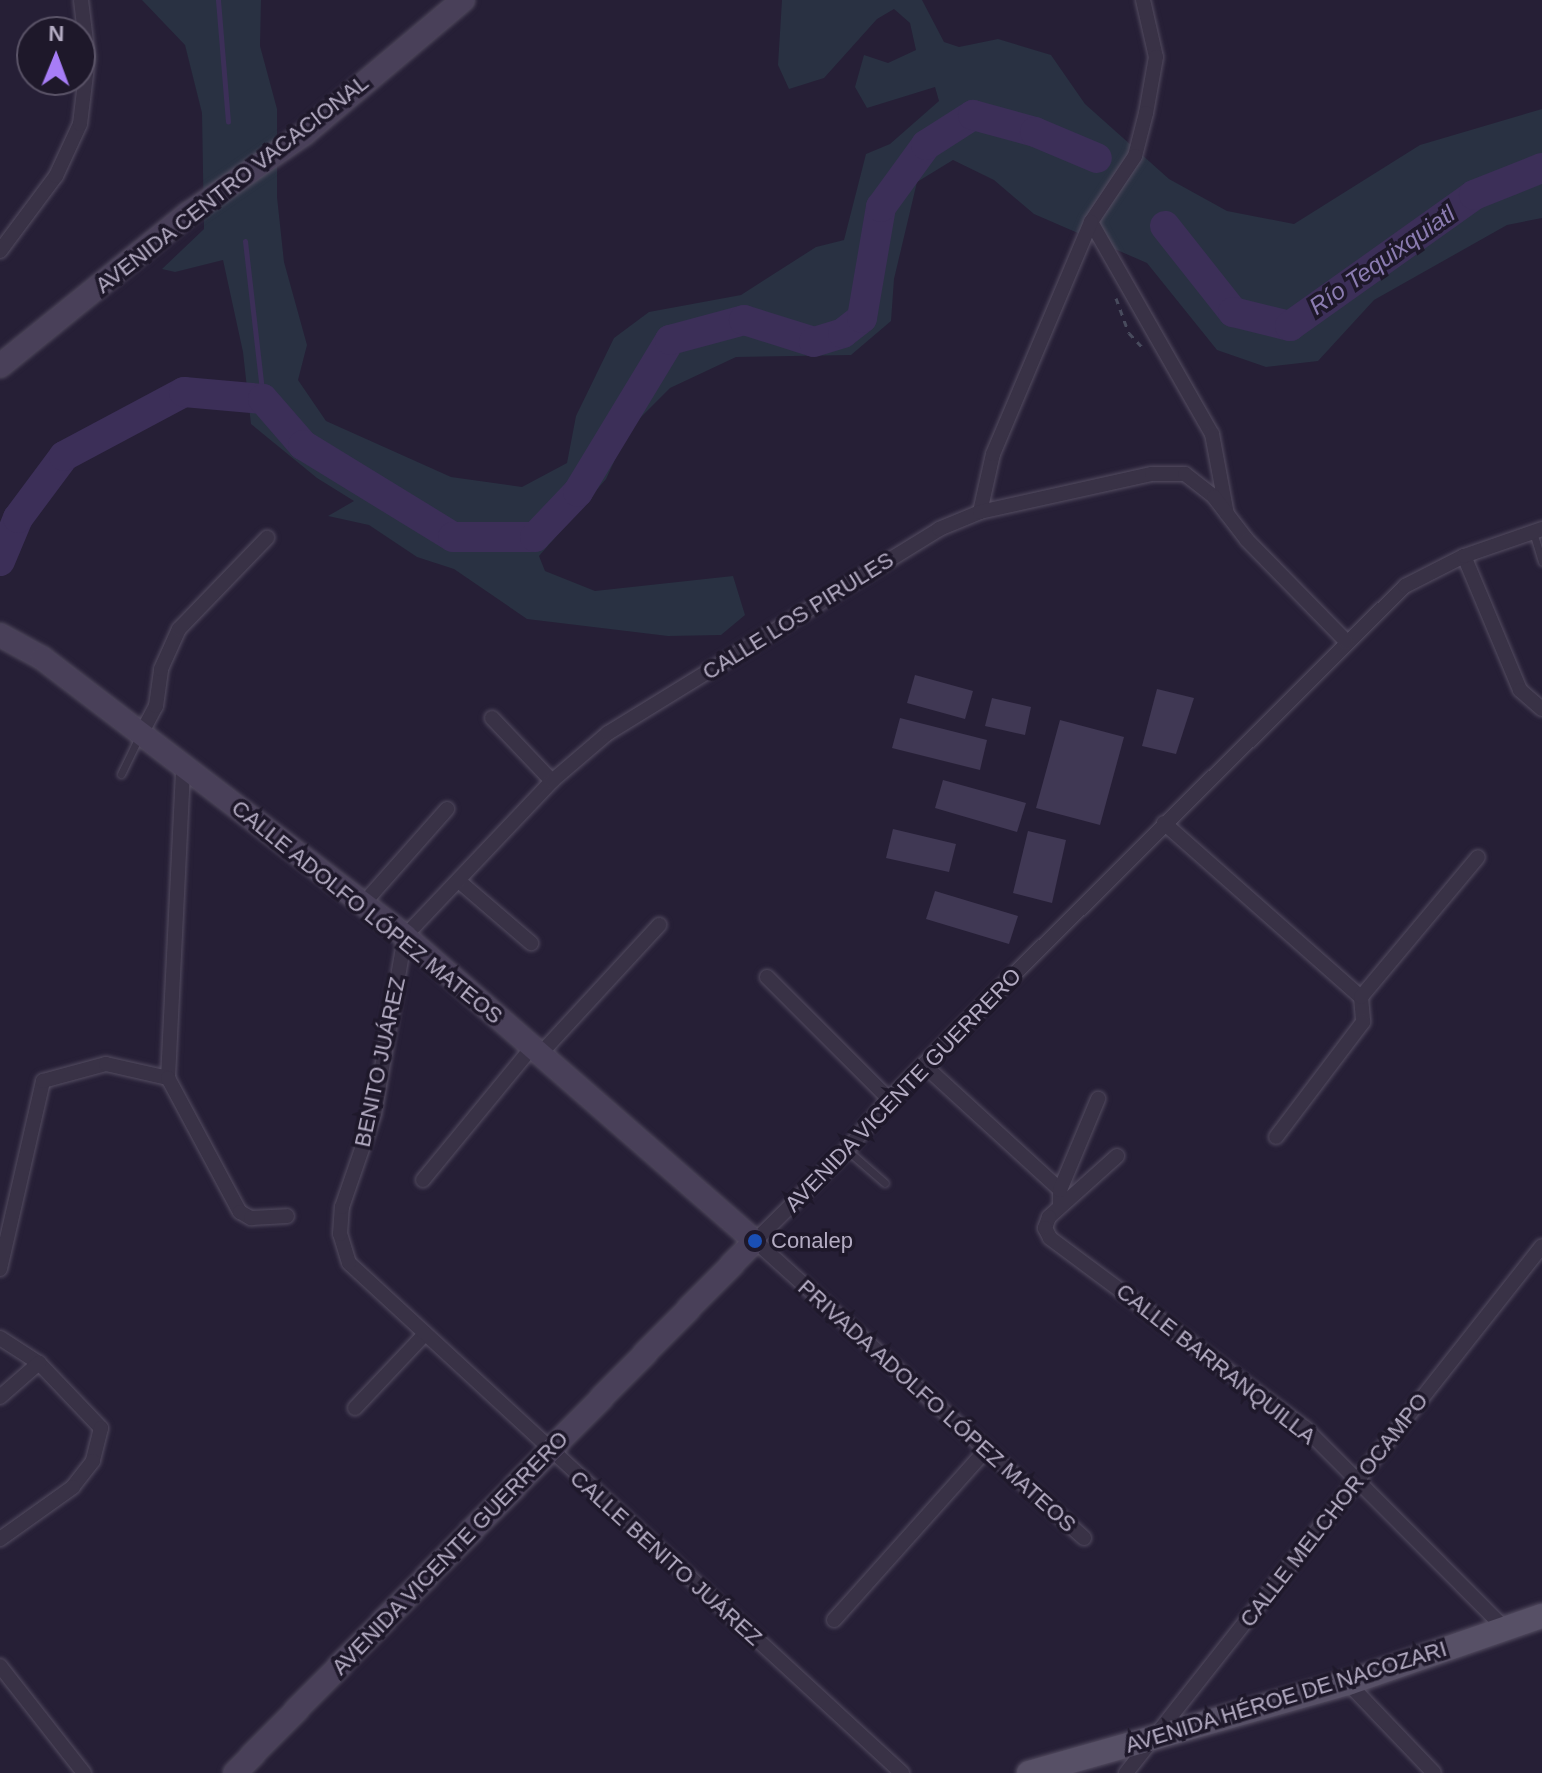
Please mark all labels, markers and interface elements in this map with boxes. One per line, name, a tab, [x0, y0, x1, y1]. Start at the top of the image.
north arrow	[16, 16, 96, 96]
text: N	[48, 21, 65, 46]
street label: AVENIDA CENTRO VACACIONAL	[90, 69, 374, 299]
water label: Río Tequixquiatl	[1304, 199, 1460, 321]
street label: CALLE LOS PIRULES	[698, 546, 898, 686]
street label: CALLE ADOLFO LÓPEZ MATEOS	[226, 794, 508, 1030]
street label: AVENIDA VICENTE GUERRERO	[779, 962, 1027, 1218]
street label: BENITO JUÁREZ	[349, 975, 411, 1149]
place label: Conalep	[771, 1228, 853, 1254]
marker: Conalep	[746, 1232, 764, 1250]
street label: PRIVADA ADOLFO LÓPEZ MATEOS	[792, 1273, 1082, 1539]
street label: CALLE BARRANQUILLA	[1111, 1278, 1321, 1450]
street label: CALLE MELCHOR OCAMPO	[1234, 1388, 1434, 1632]
street label: AVENIDA VICENTE GUERRERO	[326, 1425, 574, 1681]
street label: CALLE BENITO JUÁREZ	[565, 1465, 767, 1651]
street label: AVENIDA HÉROE DE NACOZARI	[1122, 1635, 1450, 1759]

